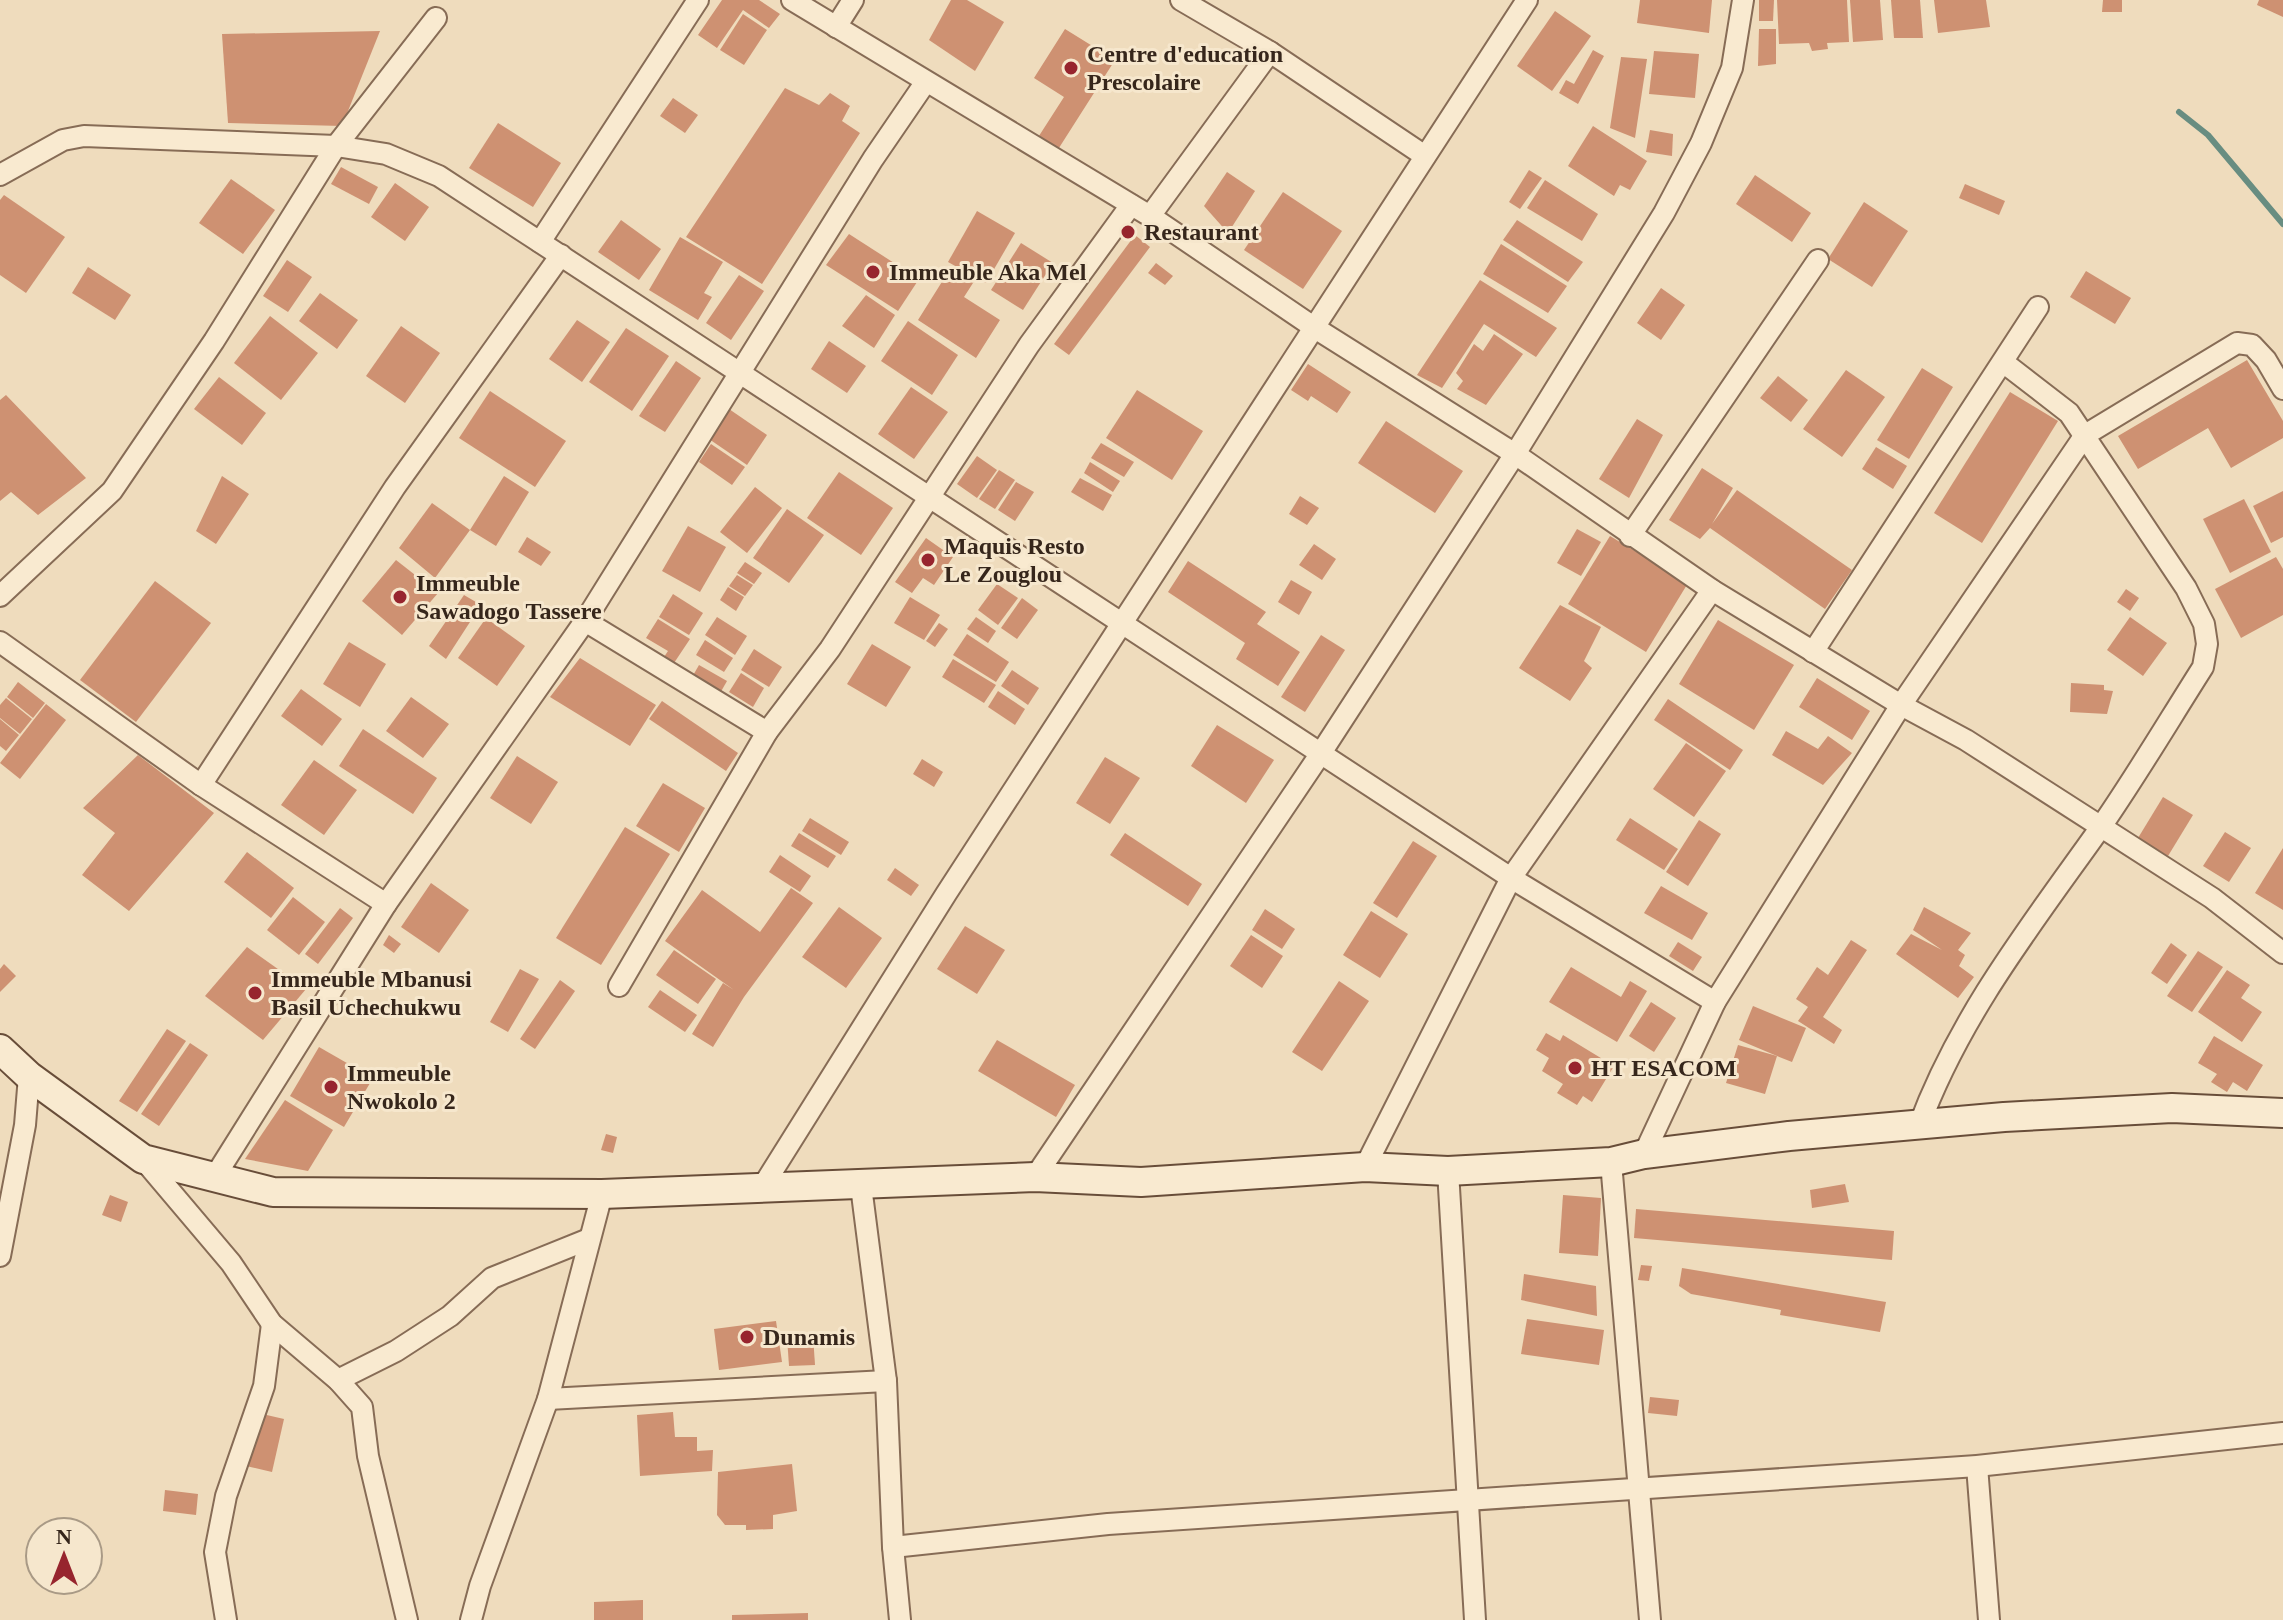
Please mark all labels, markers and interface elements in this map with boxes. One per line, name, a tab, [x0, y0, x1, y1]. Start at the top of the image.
place label: Centre d'education Prescolaire	[1087, 41, 1283, 95]
marker: Centre d'education Prescolaire	[1062, 59, 1080, 77]
place label: Restaurant	[1144, 219, 1259, 245]
marker: Restaurant	[1119, 223, 1137, 241]
place label: Immeuble Aka Mel	[889, 259, 1087, 285]
marker: Immeuble Aka Mel	[864, 263, 882, 281]
place label: Maquis Resto Le Zouglou	[944, 533, 1085, 587]
marker: Maquis Resto Le Zouglou	[919, 551, 937, 569]
place label: Immeuble Sawadogo Tassere	[416, 570, 602, 624]
marker: Immeuble Sawadogo Tassere	[391, 588, 409, 606]
place label: Immeuble Mbanusi Basil Uchechukwu	[271, 966, 472, 1020]
marker: Immeuble Mbanusi Basil Uchechukwu	[246, 984, 264, 1002]
place label: HT ESACOM	[1591, 1055, 1737, 1081]
marker: HT ESACOM	[1566, 1059, 1584, 1077]
place label: Immeuble Nwokolo 2	[347, 1060, 456, 1114]
marker: Immeuble Nwokolo 2	[322, 1078, 340, 1096]
place label: Dunamis	[763, 1324, 855, 1350]
marker: Dunamis	[738, 1328, 756, 1346]
north arrow	[24, 1516, 104, 1596]
text: N	[56, 1524, 72, 1549]

